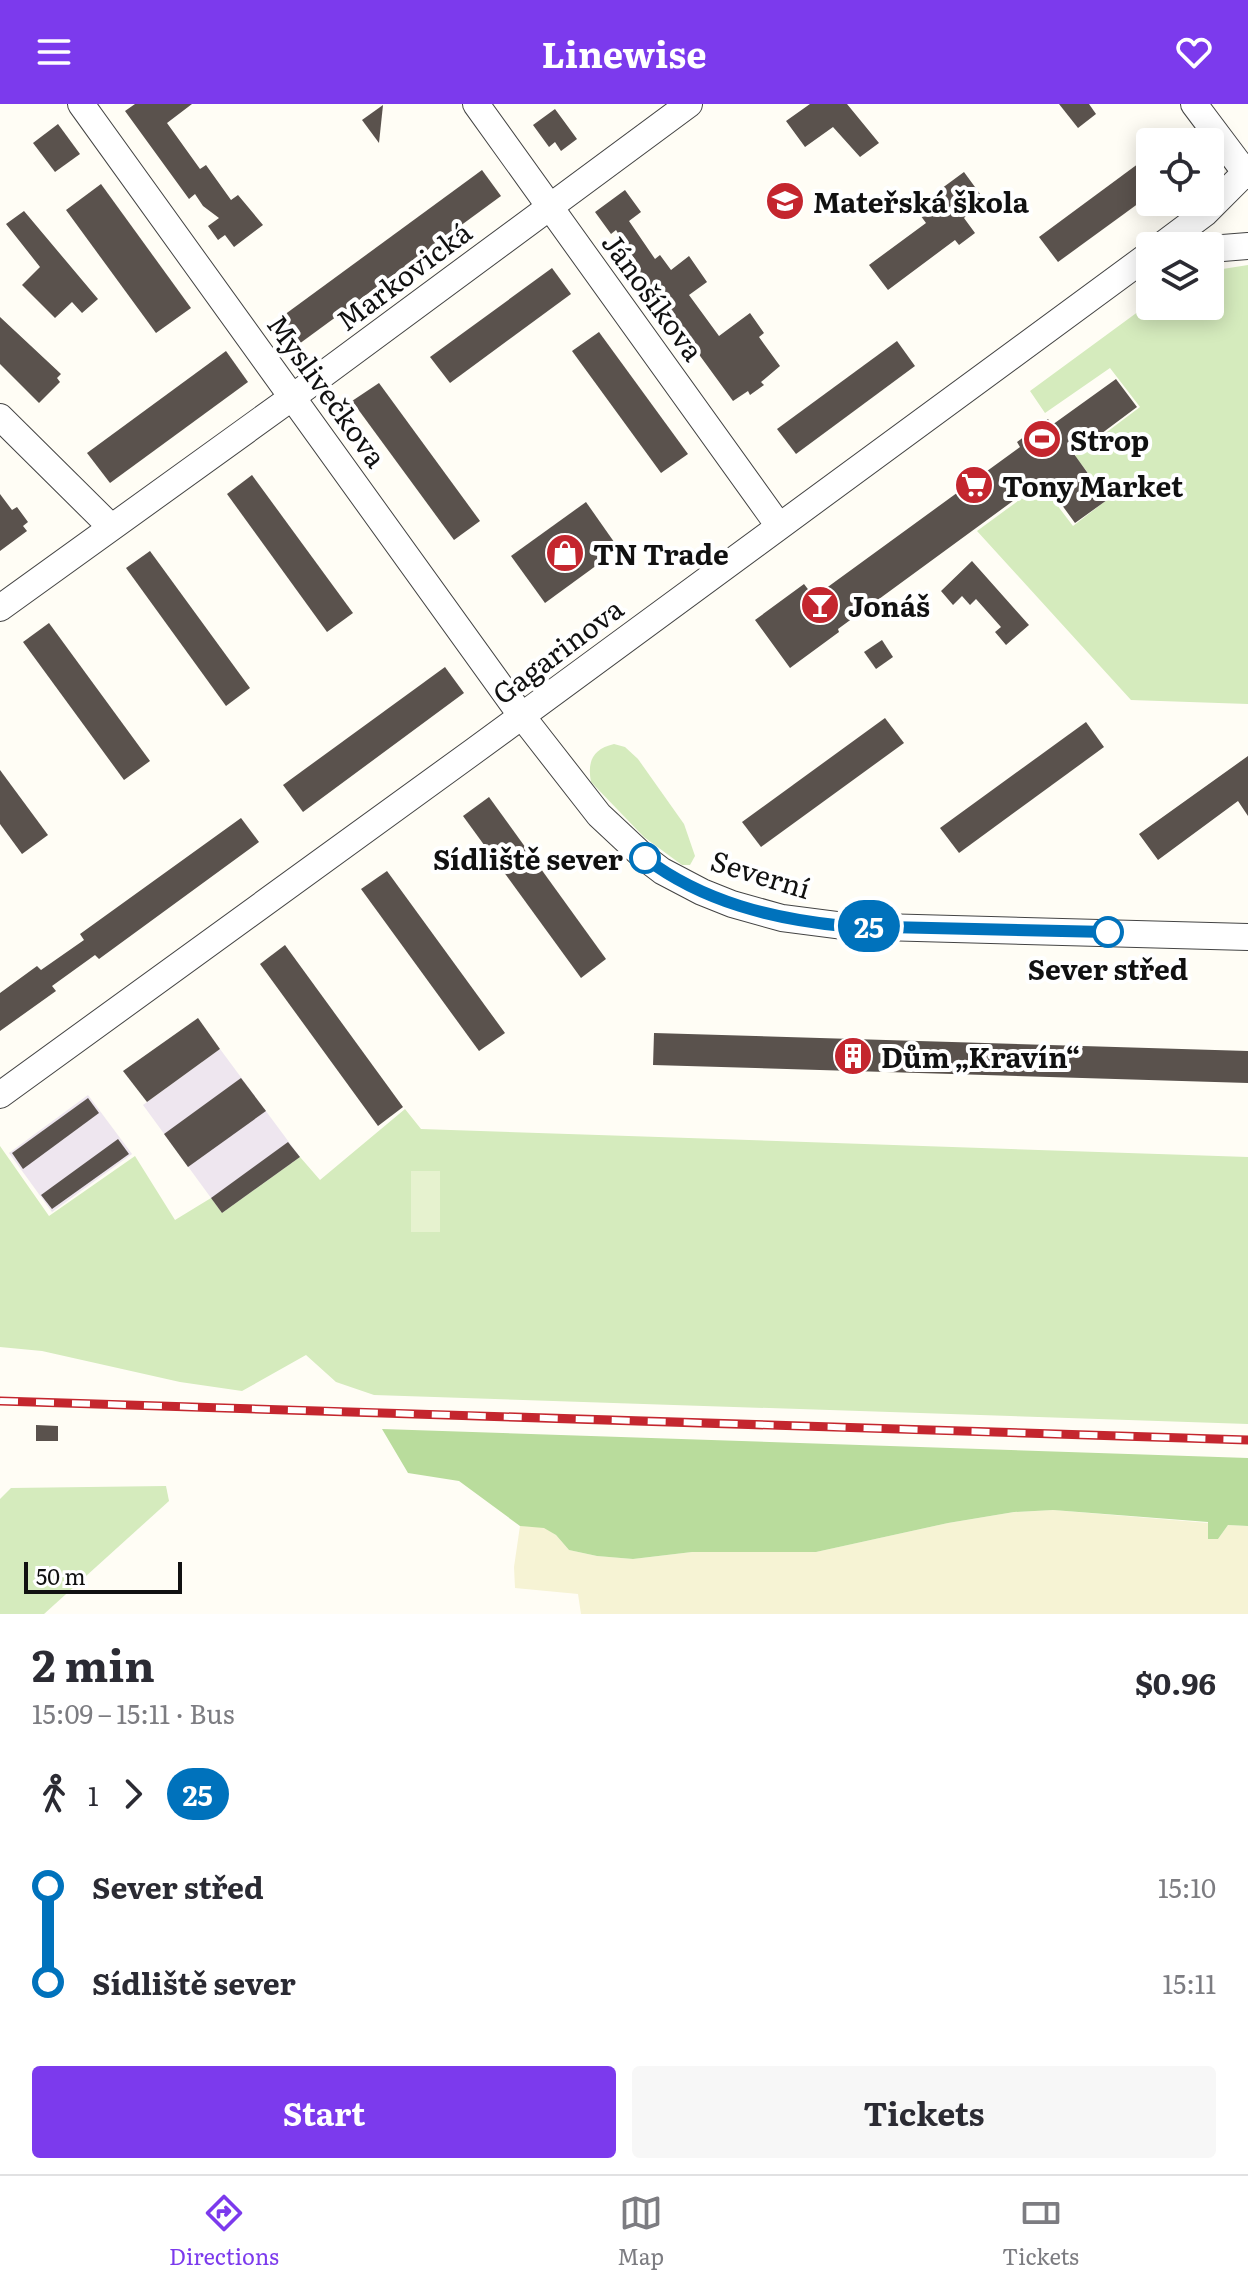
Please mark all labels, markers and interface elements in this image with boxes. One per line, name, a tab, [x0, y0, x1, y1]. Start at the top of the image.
text: Linewise	[541, 26, 707, 79]
icon: menu	[32, 30, 76, 74]
icon: heart	[1172, 30, 1216, 74]
map controls	[1136, 128, 1224, 320]
button: locate	[1136, 128, 1224, 216]
school or university icon: Mateřská škola	[764, 180, 806, 222]
place label: Mateřská škola	[813, 180, 1030, 222]
street label: Markovická	[327, 210, 479, 340]
street label: Jánošíkova	[593, 223, 715, 369]
button: layers	[1136, 232, 1224, 320]
street label: Myslivečkova	[258, 305, 398, 475]
sports icon: Strop	[1021, 418, 1063, 460]
place label: Strop	[1070, 418, 1149, 460]
supermarket icon: Tony Market	[953, 464, 995, 506]
place label: Tony Market	[1002, 464, 1184, 506]
shop icon: TN Trade	[544, 532, 586, 574]
place label: TN Trade	[593, 532, 729, 574]
bar icon: Jonáš	[799, 584, 841, 626]
place label: Jonáš	[848, 584, 930, 626]
street label: Gagarinova	[483, 587, 631, 713]
place label: Sídliště sever	[433, 837, 623, 879]
street label: Severní	[706, 838, 816, 908]
marker: Sídliště sever	[630, 843, 660, 873]
line badge: 25	[833, 900, 905, 952]
text: 25	[854, 905, 884, 947]
marker: Sever střed	[1093, 917, 1123, 947]
place label: Sever střed	[1028, 947, 1188, 989]
building icon: Dům „Kravín“	[832, 1035, 874, 1077]
place label: Dům „Kravín“	[881, 1035, 1080, 1077]
scale bar	[24, 1558, 182, 1594]
text: 50 m	[36, 1559, 86, 1592]
text: 2 min	[32, 1630, 155, 1696]
text: $0.96	[1135, 1660, 1216, 1704]
text: 15:09 – 15:11 · Bus	[32, 1693, 235, 1732]
icon: walk	[32, 1772, 76, 1816]
icon: forward	[111, 1772, 155, 1816]
text: 25	[183, 1773, 213, 1815]
text: 1	[88, 1775, 99, 1814]
text: Sever střed	[92, 1864, 264, 1908]
text: 15:10	[1158, 1867, 1216, 1906]
text: Sídliště sever	[92, 1960, 296, 2004]
text: 15:11	[1162, 1963, 1216, 2002]
button: Start	[32, 2066, 616, 2158]
button: Tickets	[632, 2066, 1216, 2158]
tab: Directions	[169, 2191, 279, 2272]
tab: Map	[617, 2191, 664, 2272]
tab: Tickets	[1002, 2191, 1079, 2272]

